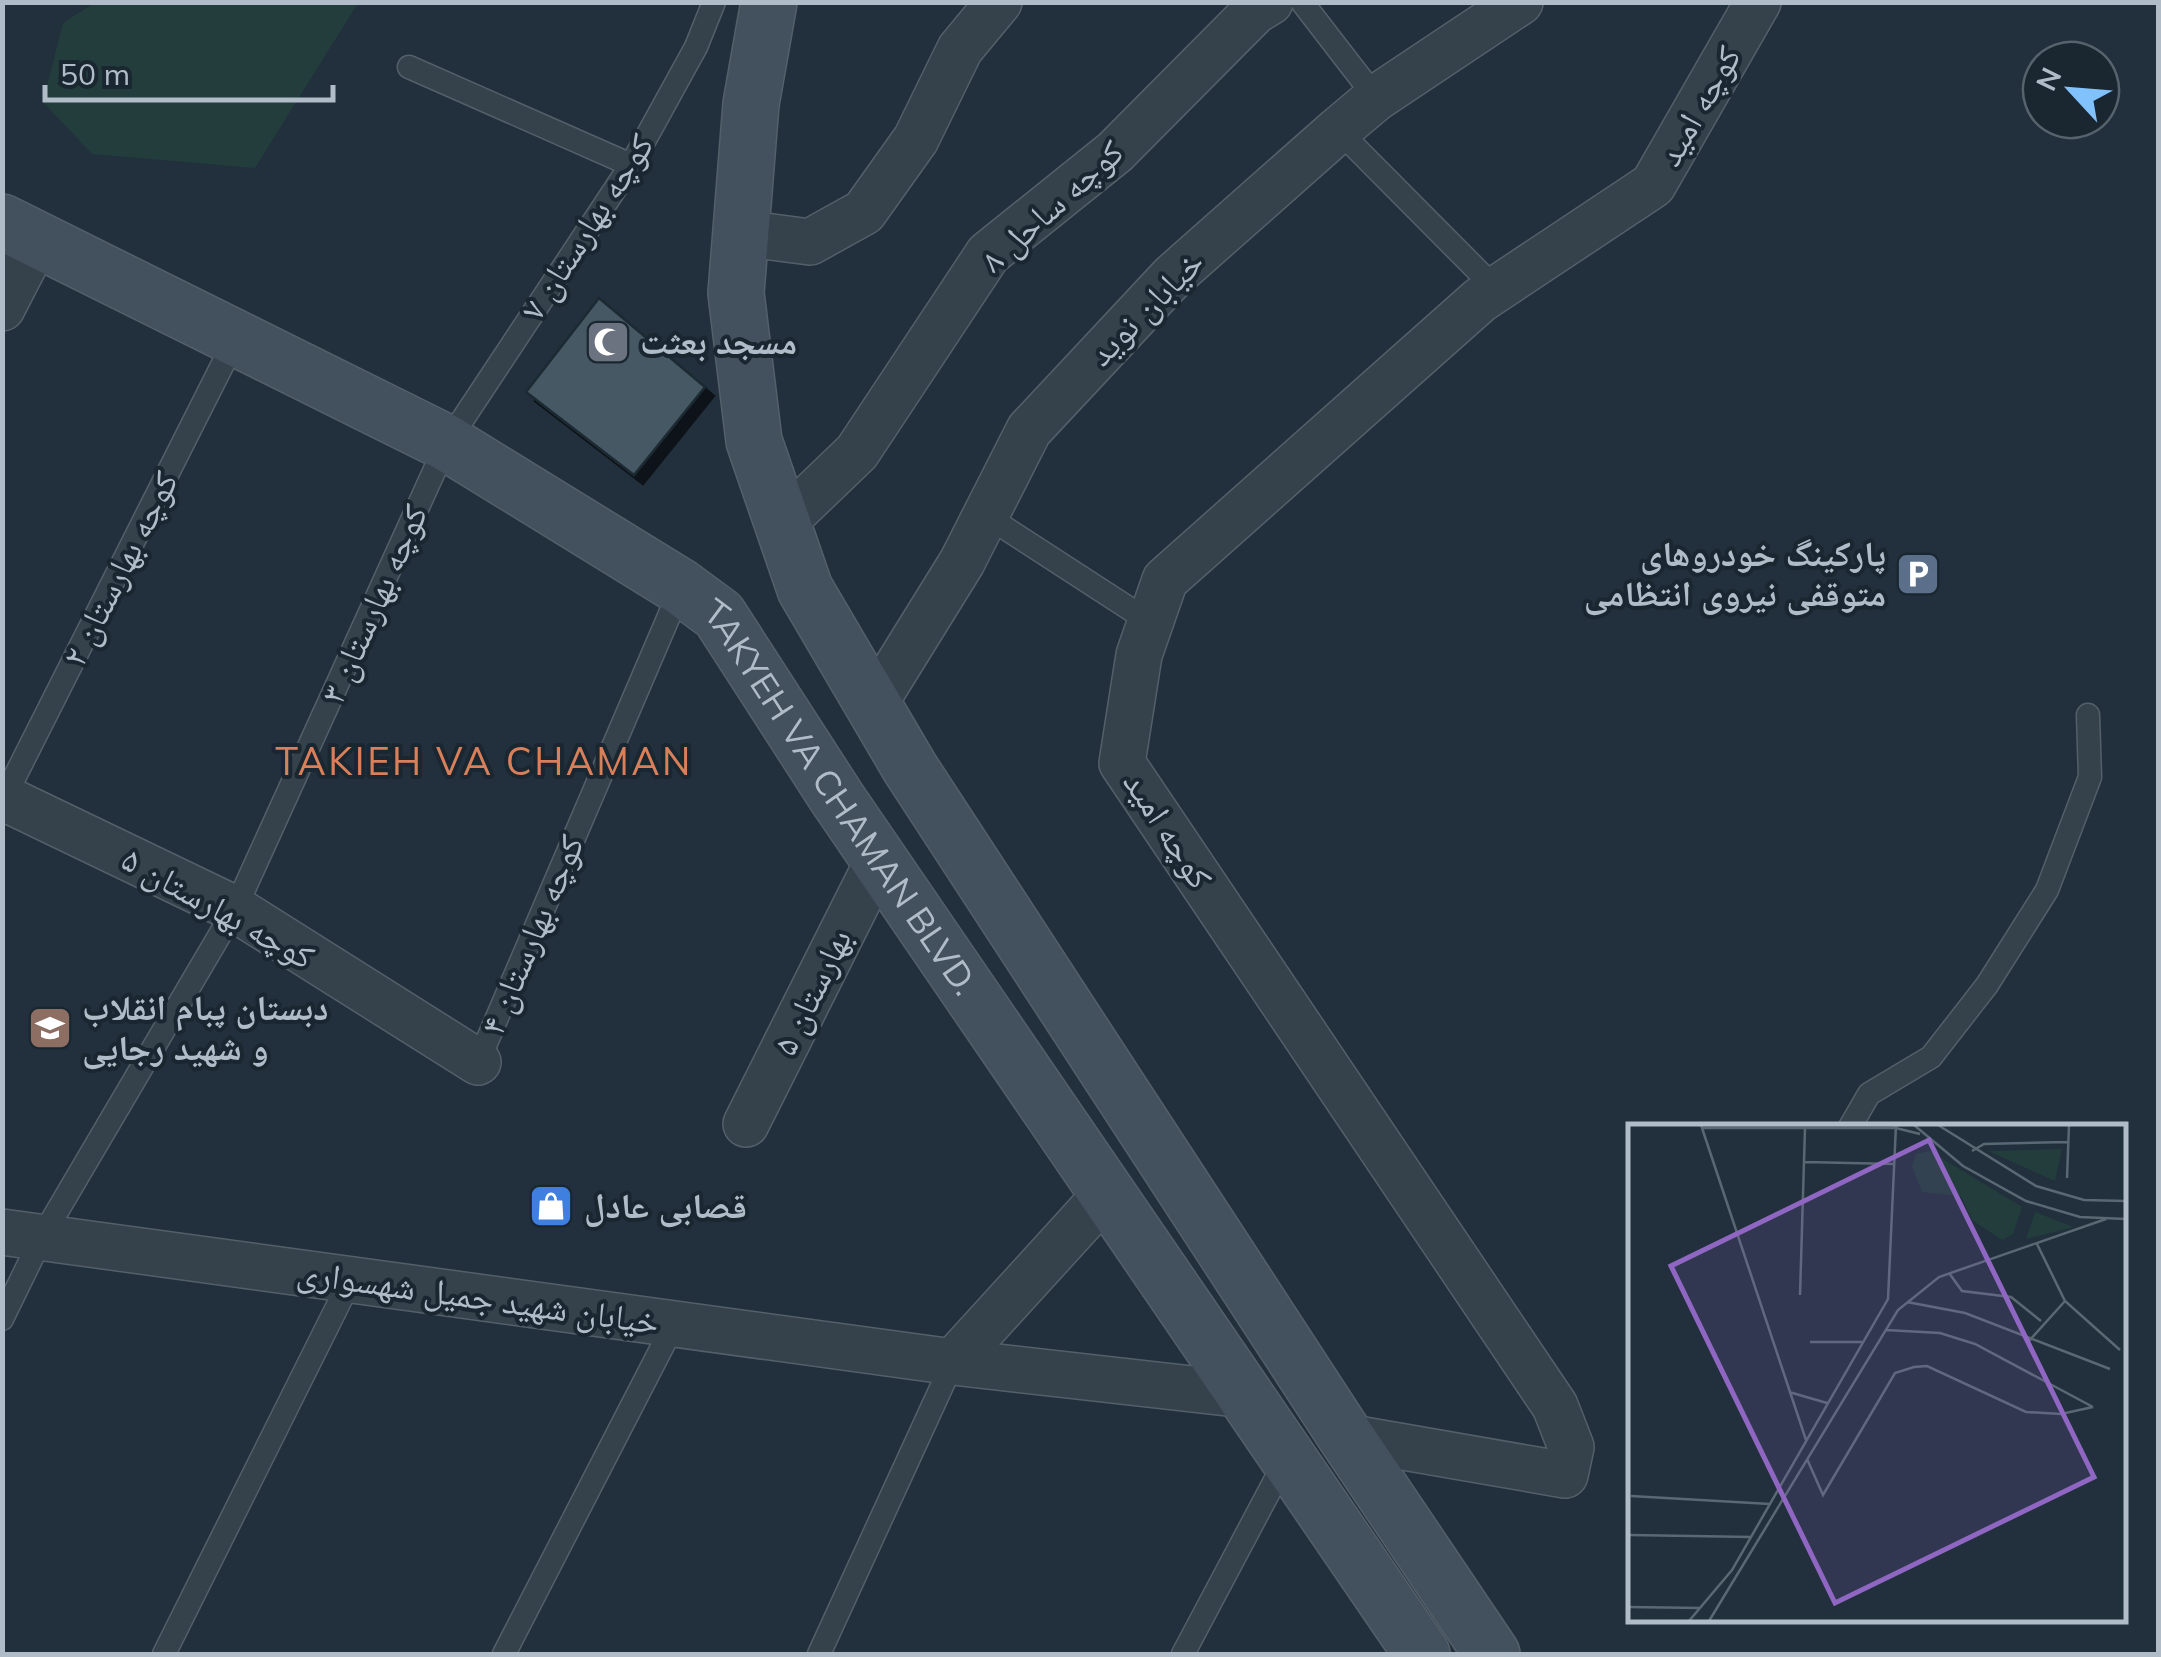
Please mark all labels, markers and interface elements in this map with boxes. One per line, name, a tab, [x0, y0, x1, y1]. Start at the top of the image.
street label: کوچه امید	[1646, 38, 1750, 173]
scale bar	[45, 40, 332, 102]
north arrow	[2021, 40, 2121, 140]
text: 50 m	[60, 55, 130, 93]
text: N	[2028, 62, 2068, 96]
street label: کوچه بهارستان ۷	[510, 125, 663, 328]
street label: کوچه ساحل ۸	[971, 129, 1132, 281]
street label: خیابان نوید	[1078, 240, 1213, 375]
mosque icon: مسجد بعثت	[585, 319, 631, 365]
place label: مسجد بعثت	[640, 319, 797, 363]
street label: کوچه بهارستان ۲	[51, 464, 187, 674]
street label: کوچه بهارستان ۳	[310, 497, 437, 710]
place label: پارکینگ خودروهای متوقفی نیروی انتظامی	[1584, 531, 1886, 616]
parking icon: پارکینگ خودروهای متوقفی نیروی انتظامی	[1895, 551, 1941, 597]
street label: TAKYEH VA CHAMAN BLVD.	[696, 588, 988, 1003]
district label: TAKIEH VA CHAMAN	[275, 737, 693, 785]
street label: کوچه امید	[1115, 762, 1223, 897]
street label: کوچه بهارستان ۴	[469, 828, 593, 1041]
street label: کوچه بهارستان ۵	[115, 836, 322, 978]
street label: بهارستان ۵	[762, 921, 861, 1062]
place label: دبستان پبام انقلاب و شهید رجایی	[82, 985, 328, 1070]
school or university icon: دبستان پبام انقلاب و شهید رجایی	[27, 1005, 73, 1051]
inset map	[1628, 1124, 2126, 1622]
shop icon: قصابی عادل	[528, 1183, 574, 1229]
place label: قصابی عادل	[584, 1183, 747, 1228]
street label: خیابان شهید جمیل شهسواری	[294, 1249, 662, 1343]

